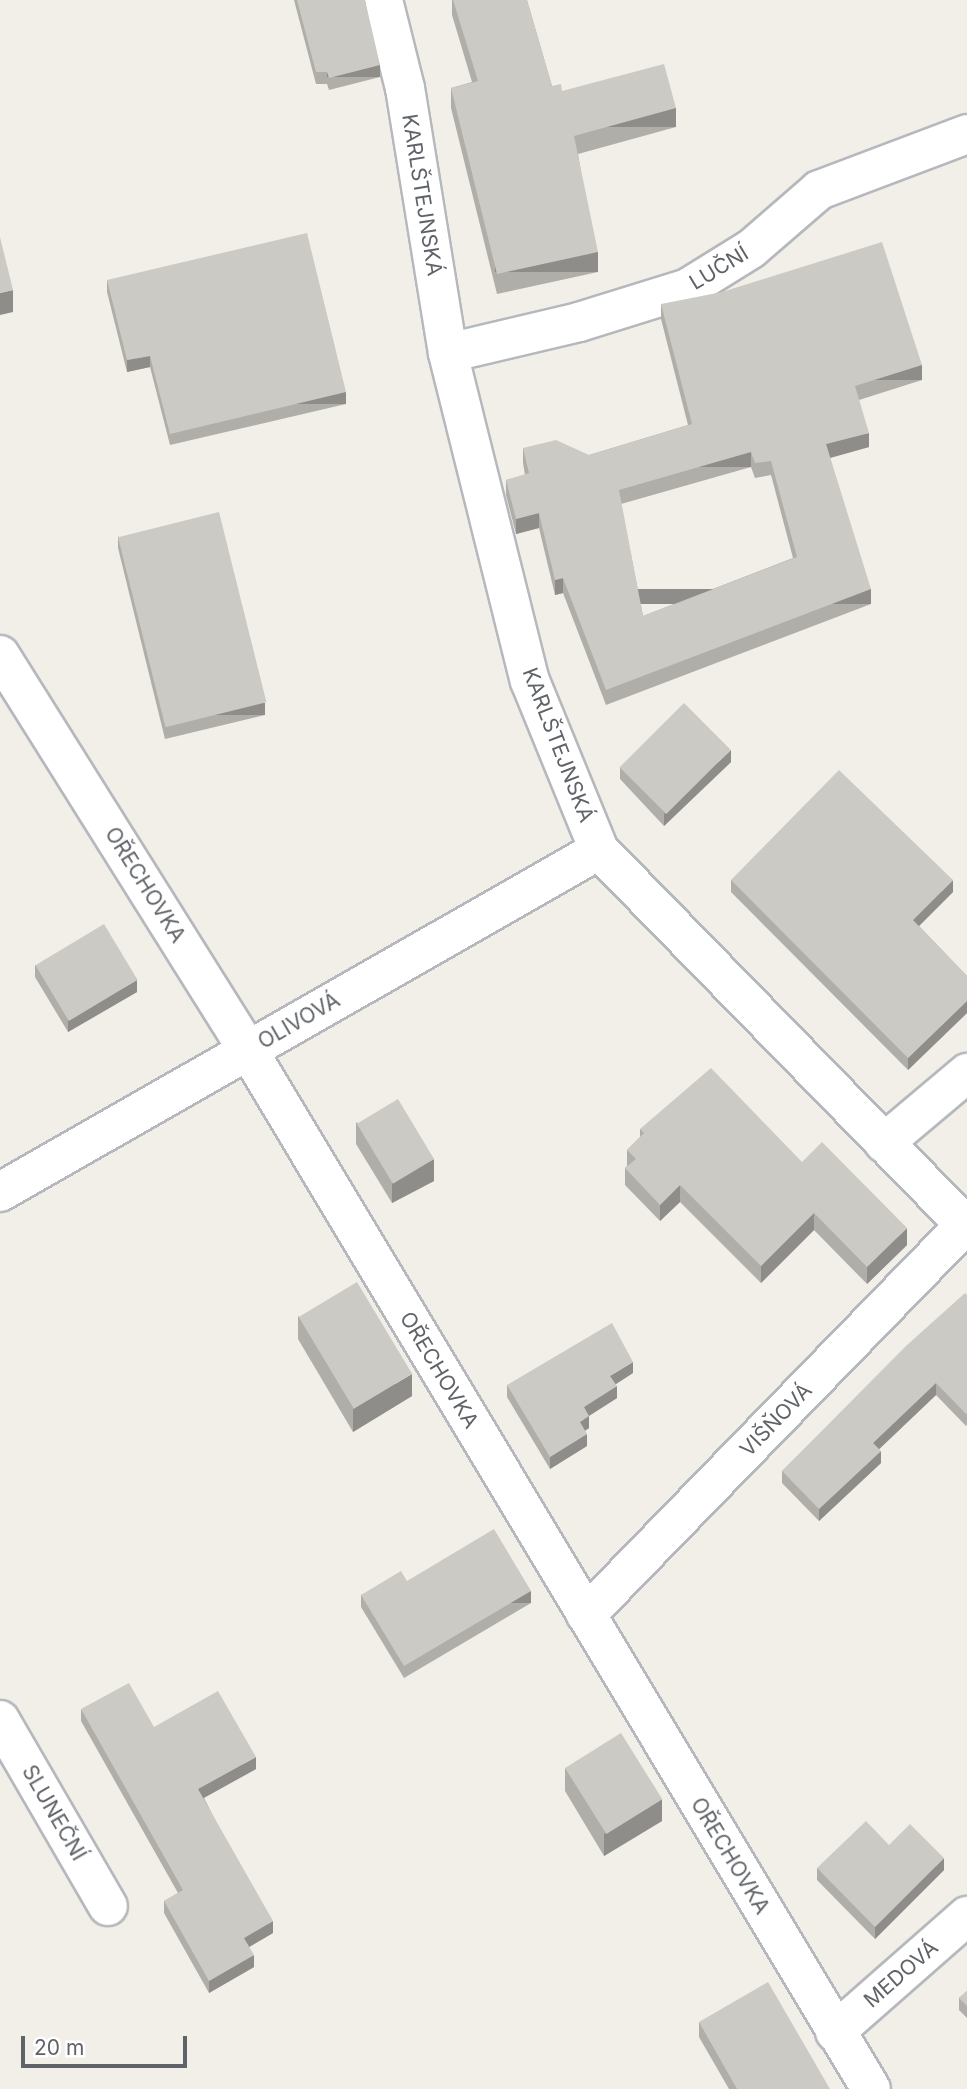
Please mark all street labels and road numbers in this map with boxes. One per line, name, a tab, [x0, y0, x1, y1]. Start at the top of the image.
street label: KARLŠTEJNSKÁ	[397, 112, 447, 278]
street label: LUČNÍ	[685, 241, 753, 295]
street label: KARLŠTEJNSKÁ	[517, 664, 599, 826]
street label: OŘECHOVKA	[99, 823, 191, 947]
street label: OLIVOVÁ	[254, 988, 344, 1054]
street label: OŘECHOVKA	[394, 1307, 484, 1433]
street label: VIŠŇOVÁ	[735, 1378, 817, 1462]
street label: SLUNEČNÍ	[17, 1761, 91, 1865]
street label: OŘECHOVKA	[685, 1793, 775, 1919]
street label: MEDOVÁ	[859, 1935, 943, 2013]

